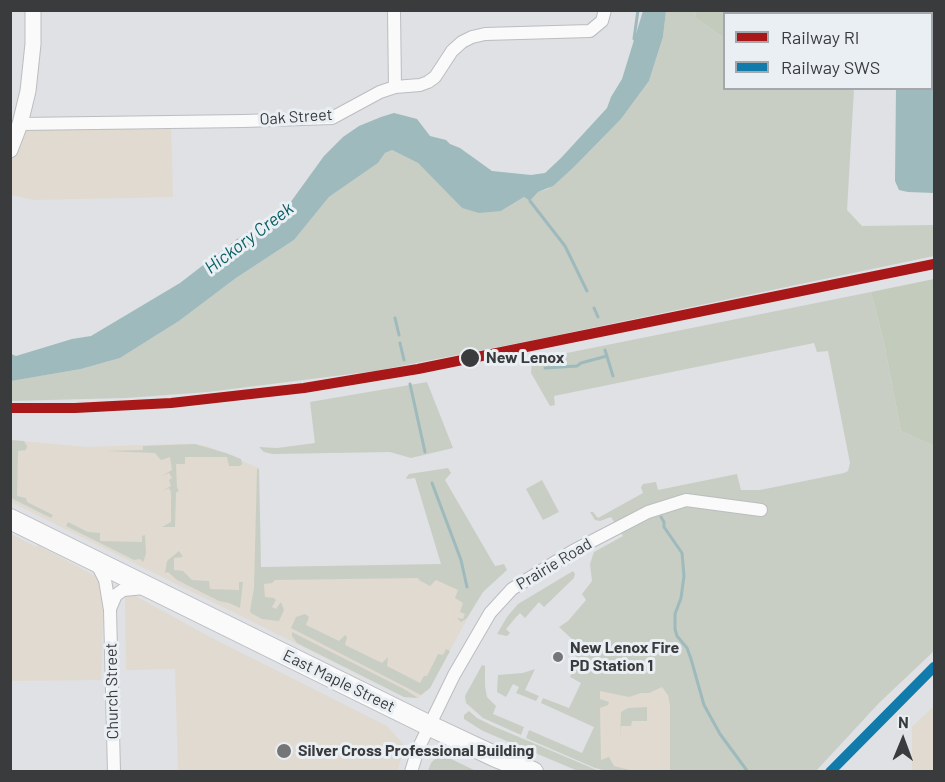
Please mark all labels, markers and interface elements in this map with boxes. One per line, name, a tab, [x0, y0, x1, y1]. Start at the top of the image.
legend	[723, 12, 933, 90]
text: Railway RI	[781, 26, 859, 48]
text: Railway SWS	[781, 56, 880, 78]
street label: Oak Street	[259, 105, 333, 129]
water label: Hickory Creek	[200, 198, 298, 278]
marker: New Lenox	[459, 347, 481, 369]
place label: New Lenox	[486, 348, 564, 368]
street label: Prairie Road	[513, 534, 595, 594]
place label: New Lenox Fire PD Station 1	[570, 638, 679, 676]
street label: Church Street	[102, 643, 122, 739]
street label: East Maple Street	[280, 646, 398, 716]
marker: New Lenox Fire PD Station 1	[551, 650, 565, 664]
north arrow	[873, 710, 933, 770]
text: N	[898, 712, 909, 731]
place label: Silver Cross Professional Building	[298, 741, 534, 761]
marker: Silver Cross Professional Building	[275, 742, 293, 760]

